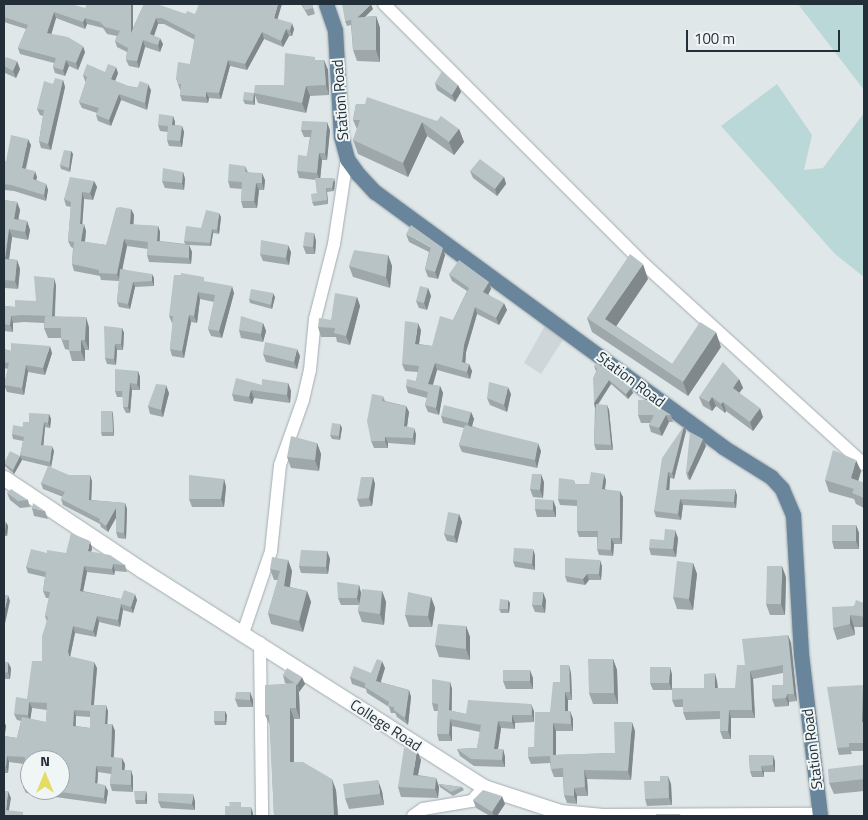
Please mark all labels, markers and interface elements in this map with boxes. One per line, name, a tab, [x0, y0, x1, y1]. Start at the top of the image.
scale bar	[688, 20, 842, 52]
text: 100 m	[694, 27, 735, 50]
street label: Station Road	[328, 59, 352, 141]
street label: Station Road	[593, 347, 669, 411]
street label: College Road	[347, 695, 425, 755]
street label: Station Road	[798, 708, 826, 790]
north arrow	[20, 750, 70, 800]
text: N	[40, 750, 50, 771]

